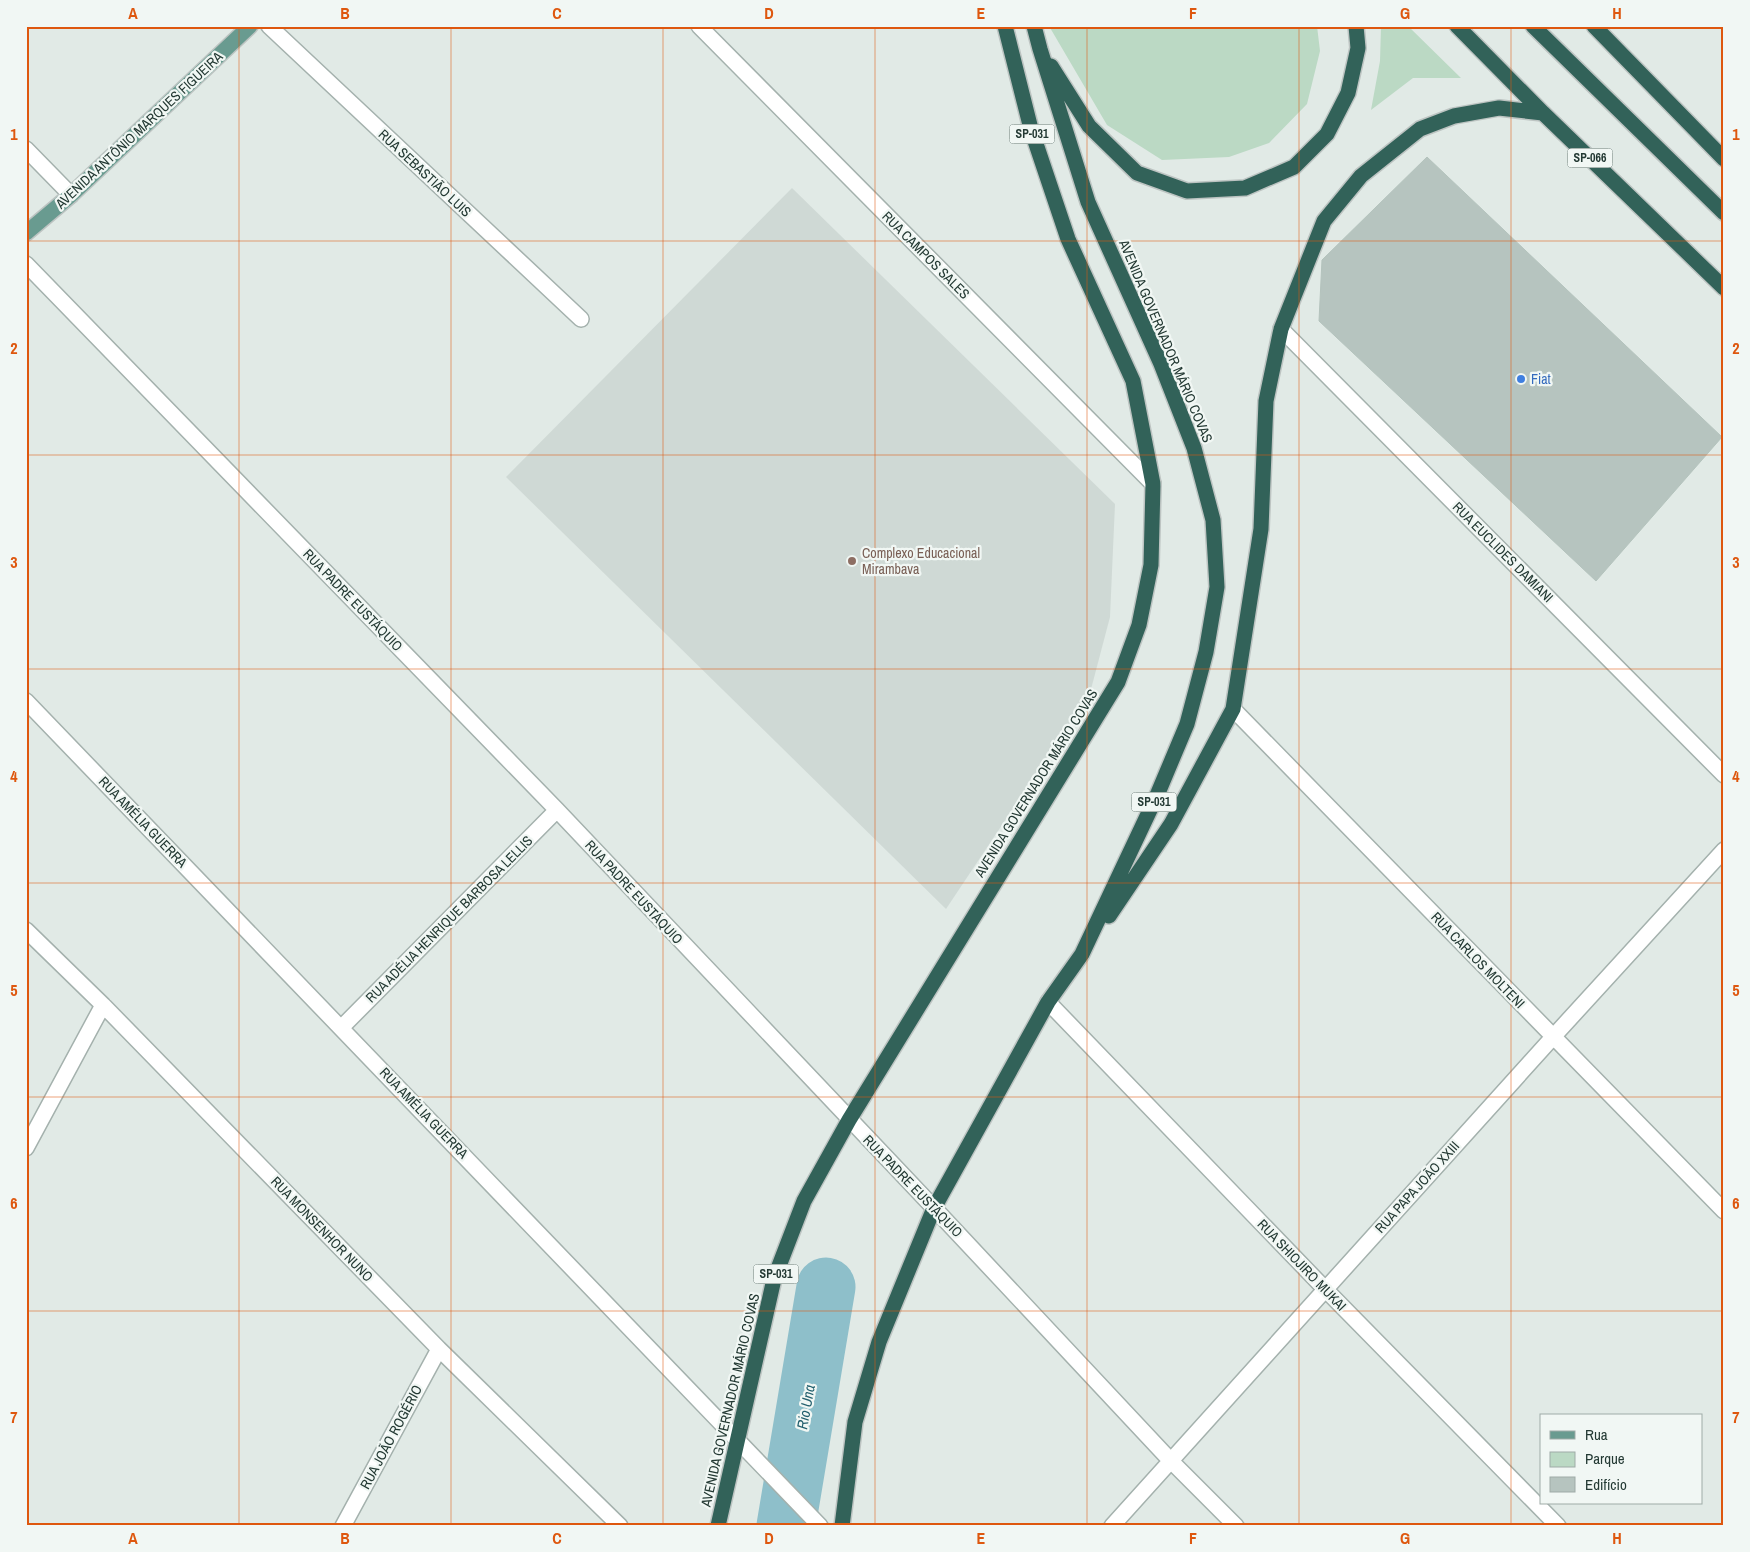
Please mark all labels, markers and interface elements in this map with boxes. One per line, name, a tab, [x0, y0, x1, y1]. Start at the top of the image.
text: A	[128, 2, 138, 24]
text: B	[340, 2, 350, 24]
text: C	[552, 2, 562, 24]
text: D	[764, 2, 774, 24]
text: E	[977, 2, 986, 24]
text: F	[1189, 2, 1197, 24]
text: G	[1400, 2, 1410, 24]
text: H	[1612, 2, 1622, 24]
street label: AVENIDA ANTÔNIO MARQUES FIGUEIRA	[51, 47, 227, 213]
text: 1	[10, 123, 18, 145]
text: 1	[1732, 123, 1740, 145]
street label: RUA SEBASTIÃO LUIS	[375, 125, 475, 221]
road number: SP-031	[1010, 125, 1054, 144]
road number: SP-066	[1568, 148, 1612, 168]
street label: RUA CAMPOS SALES	[878, 207, 974, 303]
street label: AVENIDA GOVERNADOR MÁRIO COVAS	[1115, 236, 1217, 445]
text: 2	[10, 337, 18, 359]
text: 2	[1732, 337, 1740, 359]
place label: Fiat	[1531, 370, 1551, 388]
marker: Fiat	[1515, 373, 1527, 385]
street label: RUA EUCLIDES DAMIANI	[1449, 498, 1557, 606]
place label: Complexo Educacional Mirambava	[862, 544, 980, 578]
street label: RUA PADRE EUSTÁQUIO	[299, 545, 407, 655]
text: 3	[10, 551, 18, 573]
text: 3	[1732, 551, 1740, 573]
marker: Complexo Educacional Mirambava	[846, 555, 858, 567]
street label: AVENIDA GOVERNADOR MÁRIO COVAS	[970, 685, 1102, 881]
text: 4	[10, 765, 18, 787]
text: 4	[1732, 765, 1740, 787]
street label: RUA AMÉLIA GUERRA	[95, 773, 191, 872]
road number: SP-031	[1132, 792, 1176, 812]
street label: RUA ADÉLIA HENRIQUE BARBOSA LELLIS	[362, 831, 537, 1006]
street label: RUA PADRE EUSTÁQUIO	[581, 836, 687, 948]
street label: RUA CARLOS MOLTENI	[1427, 908, 1529, 1012]
text: 5	[10, 979, 18, 1001]
text: 5	[1732, 979, 1740, 1001]
street label: RUA AMÉLIA GUERRA	[376, 1064, 472, 1163]
street label: RUA PADRE EUSTÁQUIO	[859, 1131, 967, 1241]
street label: RUA PAPA JOÃO XXIII	[1371, 1137, 1463, 1237]
street label: RUA MONSENHOR NUNO	[267, 1173, 377, 1286]
text: 6	[10, 1192, 18, 1214]
text: 6	[1732, 1192, 1740, 1214]
street label: RUA SHIOJIRO MUKAI	[1254, 1215, 1350, 1315]
road number: SP-031	[754, 1264, 798, 1284]
street label: AVENIDA GOVERNADOR MÁRIO COVAS	[696, 1291, 763, 1509]
street label: RUA JOÃO ROGÉRIO	[356, 1382, 426, 1492]
water label: Rio Una	[791, 1383, 820, 1431]
text: 7	[10, 1406, 18, 1428]
text: 7	[1732, 1406, 1740, 1428]
legend	[1540, 1414, 1702, 1504]
text: Rua	[1585, 1424, 1608, 1445]
text: Parque	[1585, 1448, 1625, 1469]
text: Edifício	[1585, 1474, 1627, 1495]
text: A	[128, 1527, 138, 1549]
text: B	[340, 1527, 350, 1549]
text: C	[552, 1527, 562, 1549]
text: D	[764, 1527, 774, 1549]
text: E	[977, 1527, 986, 1549]
text: F	[1189, 1527, 1197, 1549]
text: G	[1400, 1527, 1410, 1549]
text: H	[1612, 1527, 1622, 1549]

